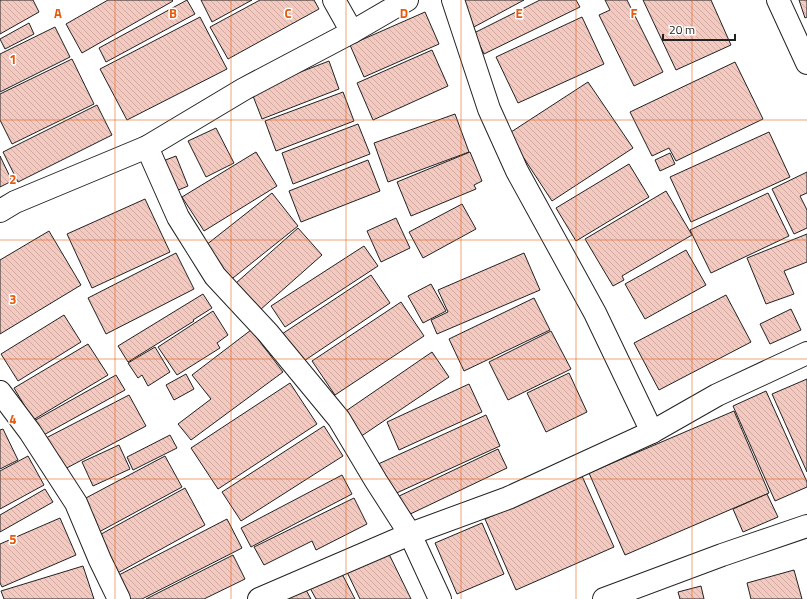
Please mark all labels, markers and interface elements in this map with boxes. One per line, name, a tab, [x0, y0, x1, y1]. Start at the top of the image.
text: A	[54, 3, 62, 23]
text: B	[169, 3, 177, 23]
text: C	[284, 3, 292, 23]
text: D	[400, 3, 408, 23]
text: E	[515, 3, 523, 23]
text: F	[631, 3, 638, 23]
scale bar	[663, 16, 735, 42]
text: 20 m	[669, 20, 695, 39]
text: 1	[9, 49, 17, 69]
text: 2	[9, 169, 17, 189]
text: 3	[9, 289, 17, 309]
text: 4	[9, 409, 17, 429]
text: 5	[9, 529, 17, 549]

